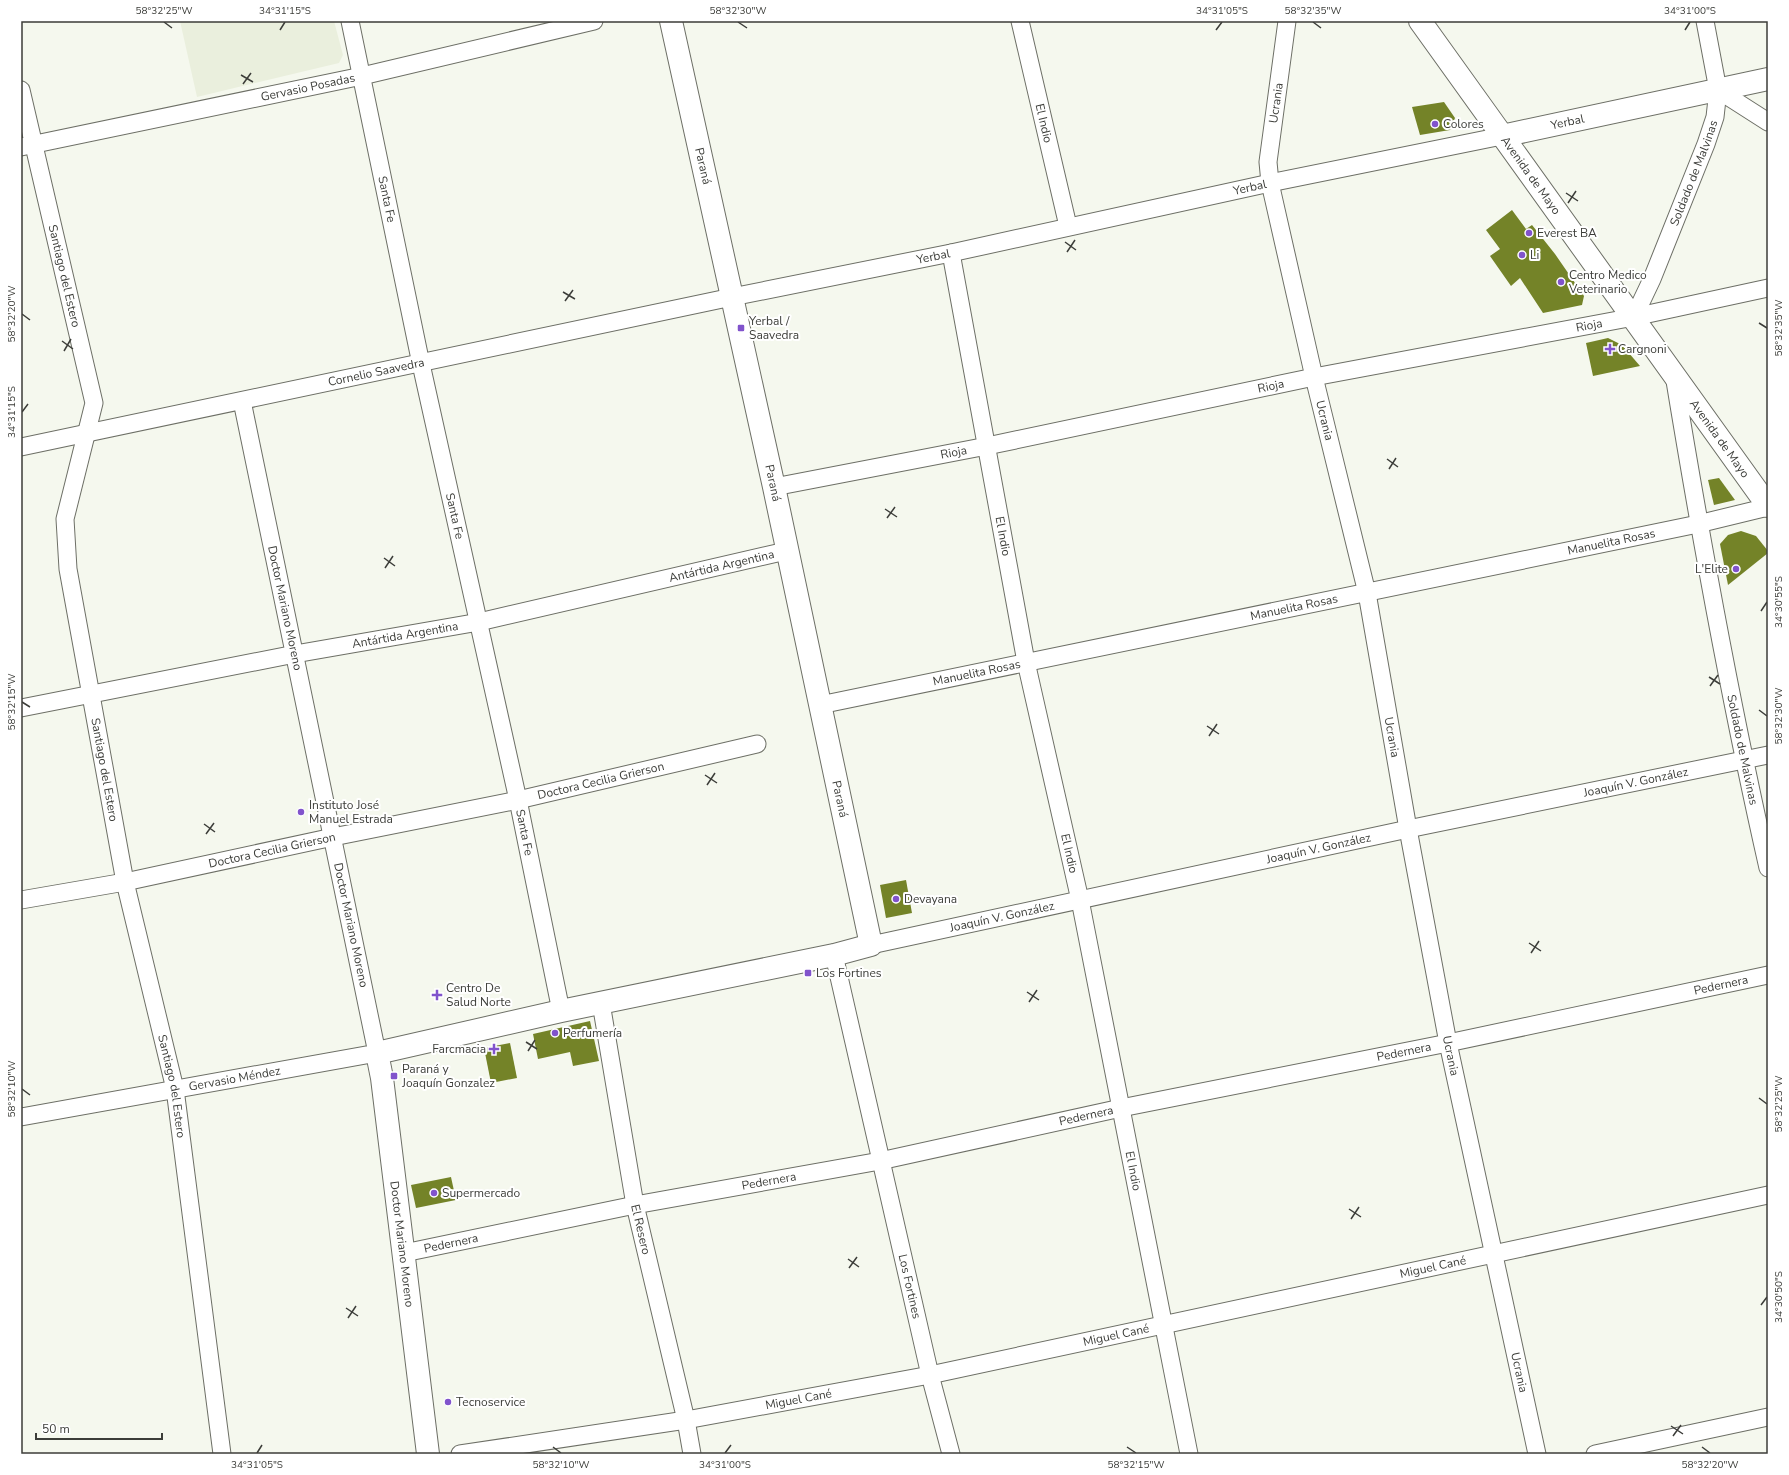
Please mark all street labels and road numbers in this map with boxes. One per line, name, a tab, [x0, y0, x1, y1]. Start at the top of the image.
street label: Gervasio Posadas	[259, 70, 357, 105]
street label: Ucrania	[1265, 82, 1287, 124]
street label: El Indio	[1032, 102, 1056, 145]
street label: Yerbal	[1548, 111, 1586, 134]
street label: Soldado de Malvinas	[1666, 118, 1721, 228]
street label: Avenida de Mayo	[1497, 133, 1565, 218]
street label: Paraná	[691, 146, 715, 186]
street label: Santa Fe	[374, 175, 399, 224]
street label: Yerbal	[1231, 176, 1269, 199]
street label: Santiago del Estero	[45, 223, 84, 329]
street label: Yerbal	[914, 245, 952, 268]
street label: Rioja	[1574, 315, 1604, 336]
street label: Cornelio Saavedra	[326, 354, 426, 390]
street label: Rioja	[1256, 376, 1286, 397]
street label: Avenida de Mayo	[1686, 396, 1753, 481]
street label: Ucrania	[1312, 399, 1337, 442]
street label: Rioja	[939, 442, 968, 463]
street label: Paraná	[761, 463, 785, 503]
street label: Santa Fe	[442, 491, 468, 541]
street label: El Indio	[991, 515, 1014, 558]
street label: Manuelita Rosas	[1566, 525, 1657, 559]
street label: Doctor Mariano Moreno	[264, 544, 306, 672]
street label: Antártida Argentina	[667, 546, 776, 586]
street label: Manuelita Rosas	[1249, 590, 1340, 624]
street label: Antártida Argentina	[351, 618, 460, 652]
street label: Manuelita Rosas	[931, 656, 1022, 690]
street label: Soldado de Malvinas	[1723, 693, 1762, 807]
street label: Ucrania	[1381, 716, 1403, 759]
street label: Santiago del Estero	[87, 717, 122, 823]
street label: Doctora Cecilia Grierson	[536, 758, 666, 803]
street label: Joaquín V. González	[1581, 764, 1690, 801]
street label: Paraná	[828, 779, 852, 819]
street label: Santa Fe	[512, 808, 537, 857]
street label: Doctora Cecilia Grierson	[207, 829, 337, 872]
street label: Joaquín V. González	[1264, 829, 1373, 868]
street label: El Indio	[1057, 832, 1082, 875]
street label: Doctor Mariano Moreno	[330, 861, 372, 989]
street label: Joaquín V. González	[947, 898, 1056, 936]
street label: Pedernera	[1692, 971, 1750, 999]
street label: Santiago del Estero	[154, 1033, 189, 1139]
street label: Ucrania	[1439, 1034, 1463, 1077]
street label: Pedernera	[1375, 1039, 1433, 1065]
street label: Gervasio Méndez	[187, 1062, 282, 1095]
street label: Pedernera	[1058, 1102, 1115, 1129]
street label: El Indio	[1122, 1150, 1145, 1192]
street label: Pedernera	[740, 1168, 798, 1194]
street label: Doctor Mariano Moreno	[386, 1180, 418, 1308]
street label: El Resero	[627, 1203, 655, 1256]
street label: Pedernera	[422, 1230, 480, 1257]
street label: Miguel Cané	[1398, 1252, 1467, 1282]
street label: Los Fortines	[895, 1253, 925, 1320]
street label: Miguel Cané	[1081, 1320, 1151, 1350]
street label: Ucrania	[1507, 1351, 1531, 1394]
street label: Miguel Cané	[764, 1385, 833, 1413]

